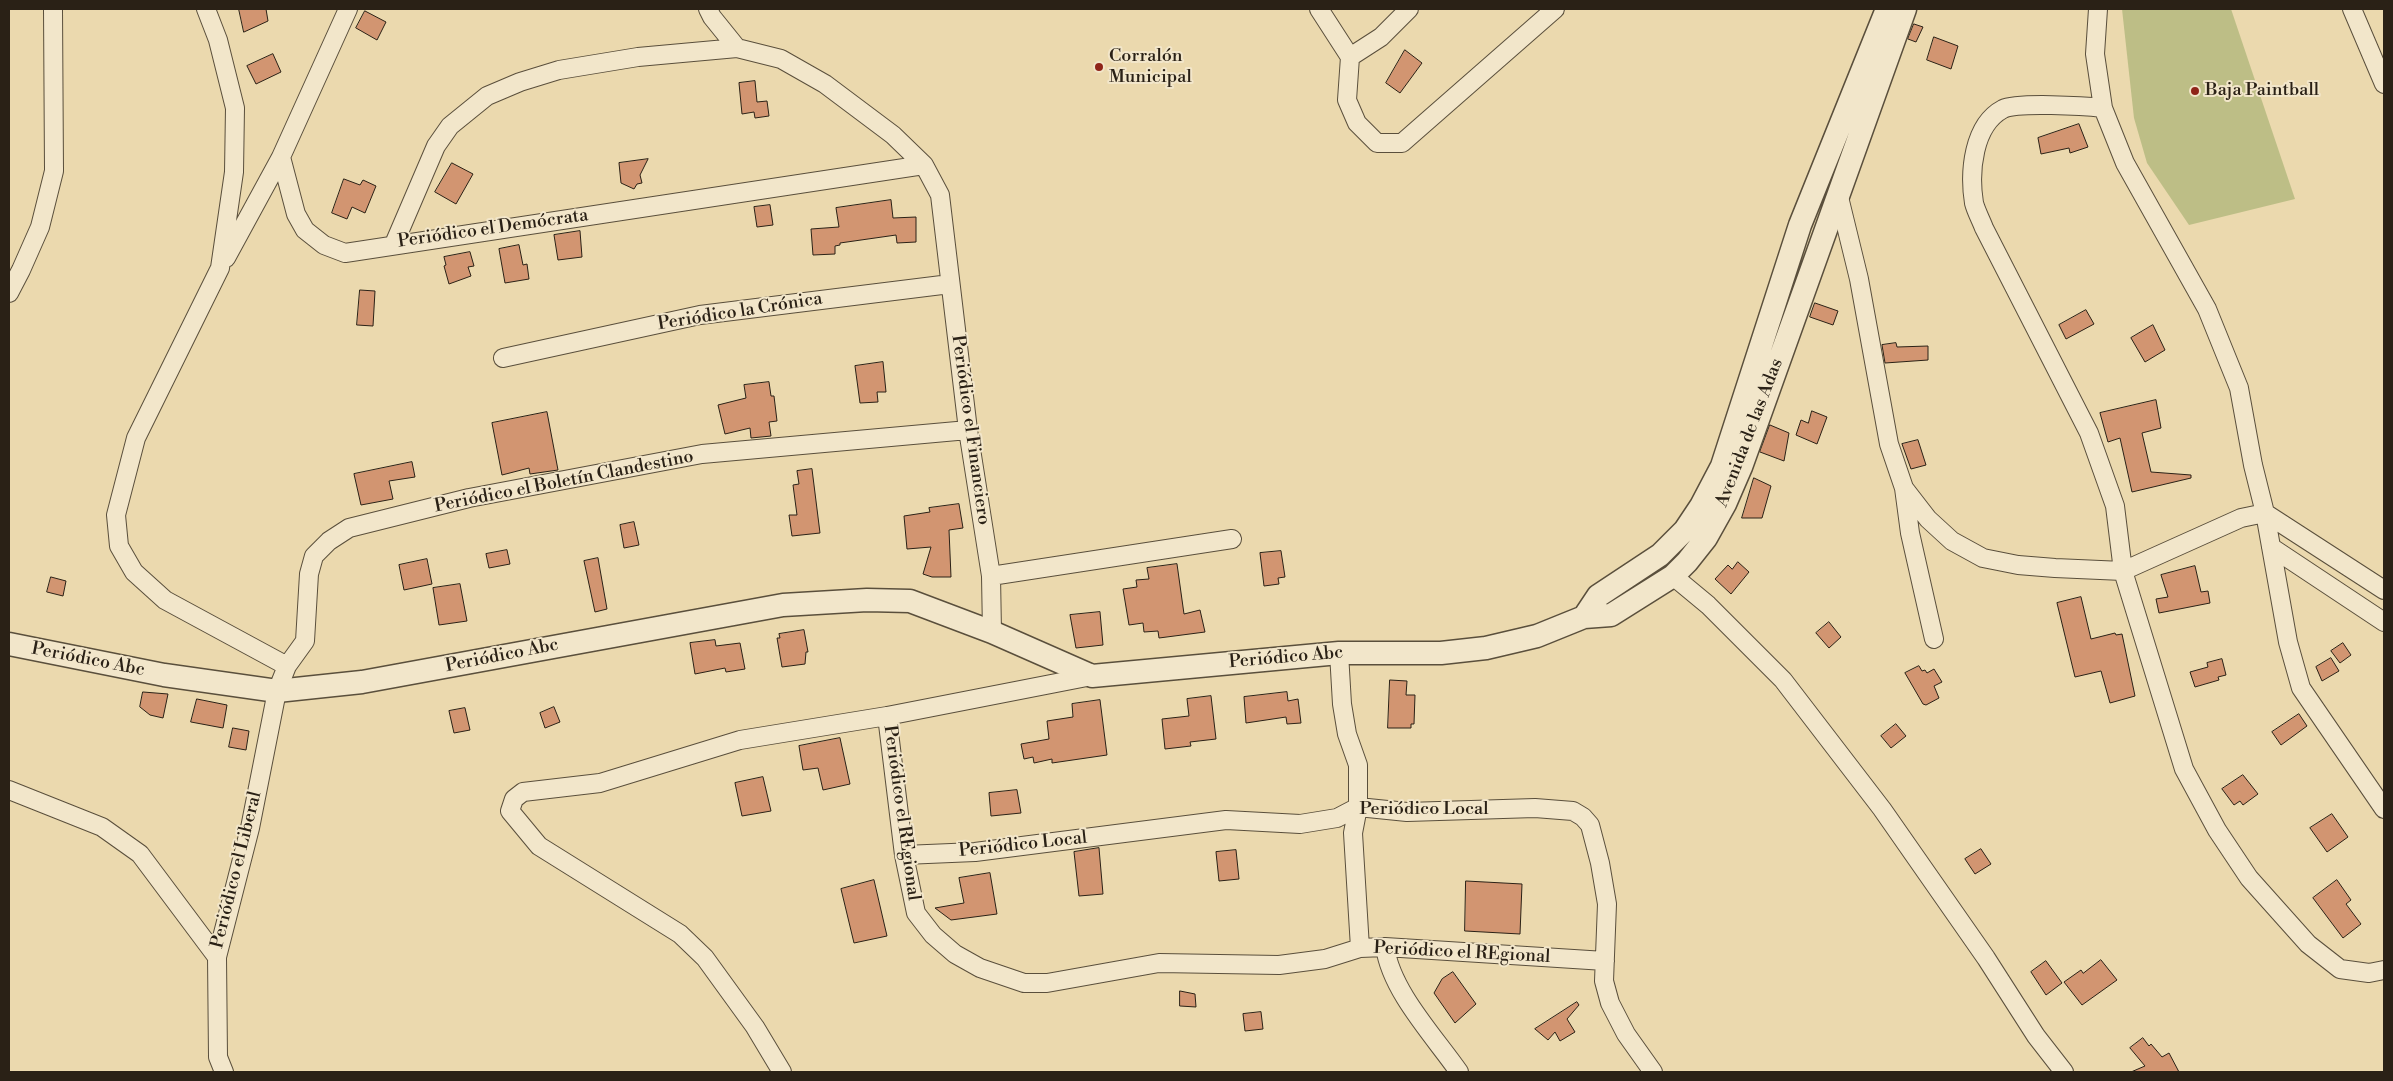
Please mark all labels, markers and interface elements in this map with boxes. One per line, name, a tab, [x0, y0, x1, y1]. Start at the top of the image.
place label: Corralón Municipal	[1109, 46, 1192, 88]
marker: Corralón Municipal	[1093, 61, 1105, 73]
place label: Baja Paintball	[2205, 80, 2319, 102]
marker: Baja Paintball	[2189, 85, 2201, 97]
street label: Periódico el Demócrata	[396, 205, 590, 253]
street label: Periódico la Crónica	[656, 288, 824, 336]
street label: Periódico el Financiero	[946, 334, 994, 526]
street label: Avenida de las Adas	[1712, 356, 1788, 510]
street label: Periódico el Boletín Clandestino	[433, 446, 695, 518]
street label: Periódico Abc	[444, 634, 560, 678]
street label: Periódico Abc	[30, 638, 146, 682]
street label: Periódico Abc	[1228, 642, 1344, 674]
street label: Periódico el REgional	[878, 724, 924, 902]
street label: Periódico el Liberal	[207, 789, 267, 951]
street label: Periódico Local	[1359, 799, 1489, 821]
street label: Periódico Local	[958, 828, 1088, 862]
street label: Periódico el REgional	[1373, 938, 1551, 968]

